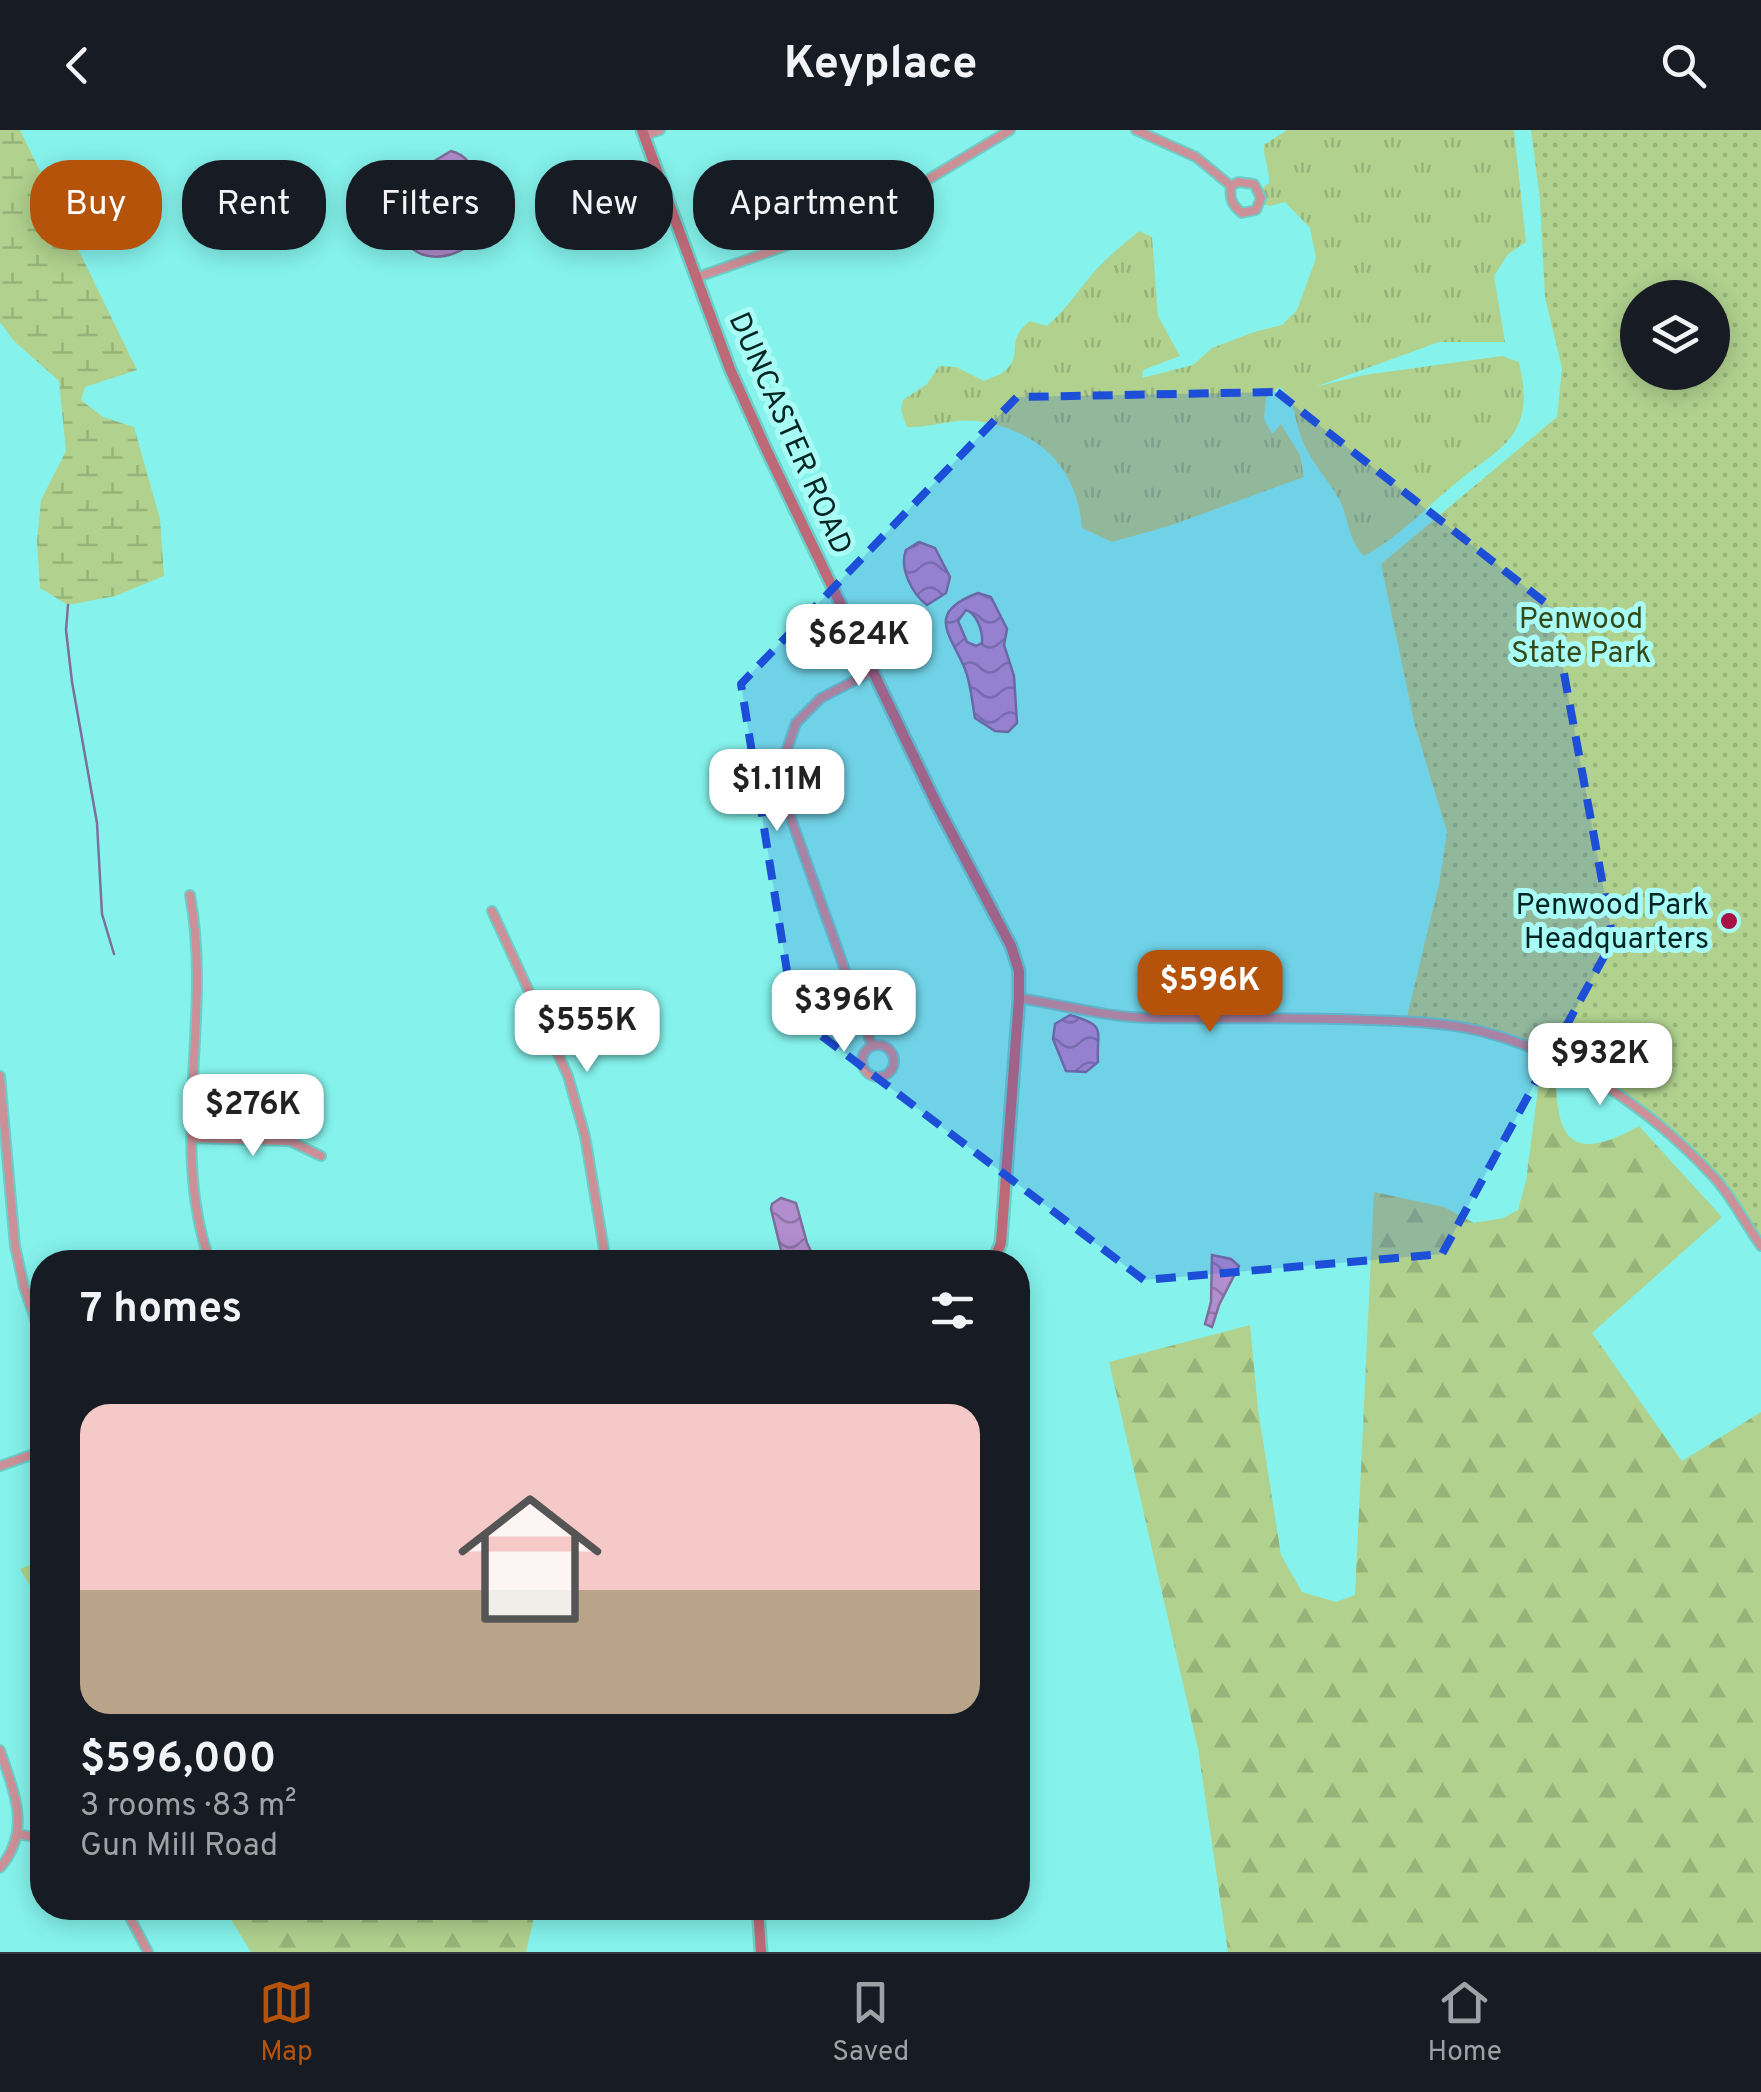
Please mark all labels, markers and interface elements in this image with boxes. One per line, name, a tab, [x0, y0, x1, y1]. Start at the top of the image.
text: Keyplace	[784, 37, 977, 94]
icon: back	[50, 38, 105, 93]
icon: search	[1656, 38, 1711, 93]
chip: Buy	[30, 160, 162, 250]
chip: Rent	[182, 160, 326, 250]
chip: Filters	[346, 160, 515, 250]
chip: New	[535, 160, 673, 250]
chip: Apartment	[693, 160, 934, 250]
map controls	[1620, 280, 1730, 390]
button: layers	[1620, 280, 1730, 390]
street label: DUNCASTER ROAD	[719, 307, 859, 561]
park label: Penwood State Park	[1511, 602, 1651, 673]
pin: $624K	[789, 604, 929, 689]
text: $624K	[808, 616, 910, 656]
pin: $1.11M	[696, 749, 858, 834]
text: $1.11M	[731, 761, 823, 801]
place label: Penwood Park Headquarters	[1516, 888, 1709, 959]
marker: Penwood Park Headquarters	[1718, 910, 1740, 932]
pin: $596K	[1140, 950, 1280, 1035]
text: $596K	[1160, 962, 1260, 1002]
pin: $396K	[774, 970, 914, 1055]
text: $396K	[794, 982, 894, 1022]
pin: $555K	[517, 990, 657, 1075]
text: $555K	[537, 1002, 637, 1042]
pin: $932K	[1530, 1023, 1670, 1108]
text: $932K	[1550, 1035, 1650, 1075]
pin: $276K	[183, 1074, 323, 1159]
text: $276K	[205, 1086, 301, 1126]
icon: filters	[925, 1283, 980, 1338]
text: 7 homes	[80, 1284, 242, 1337]
icon: home	[440, 1469, 620, 1649]
text: $596,000	[80, 1734, 276, 1787]
text: 3 rooms · 83 m²	[80, 1787, 297, 1827]
text: Gun Mill Road	[80, 1827, 278, 1867]
tab: Map	[259, 1975, 314, 2071]
tab: Saved	[832, 1975, 909, 2071]
tab: Home	[1428, 1975, 1502, 2071]

